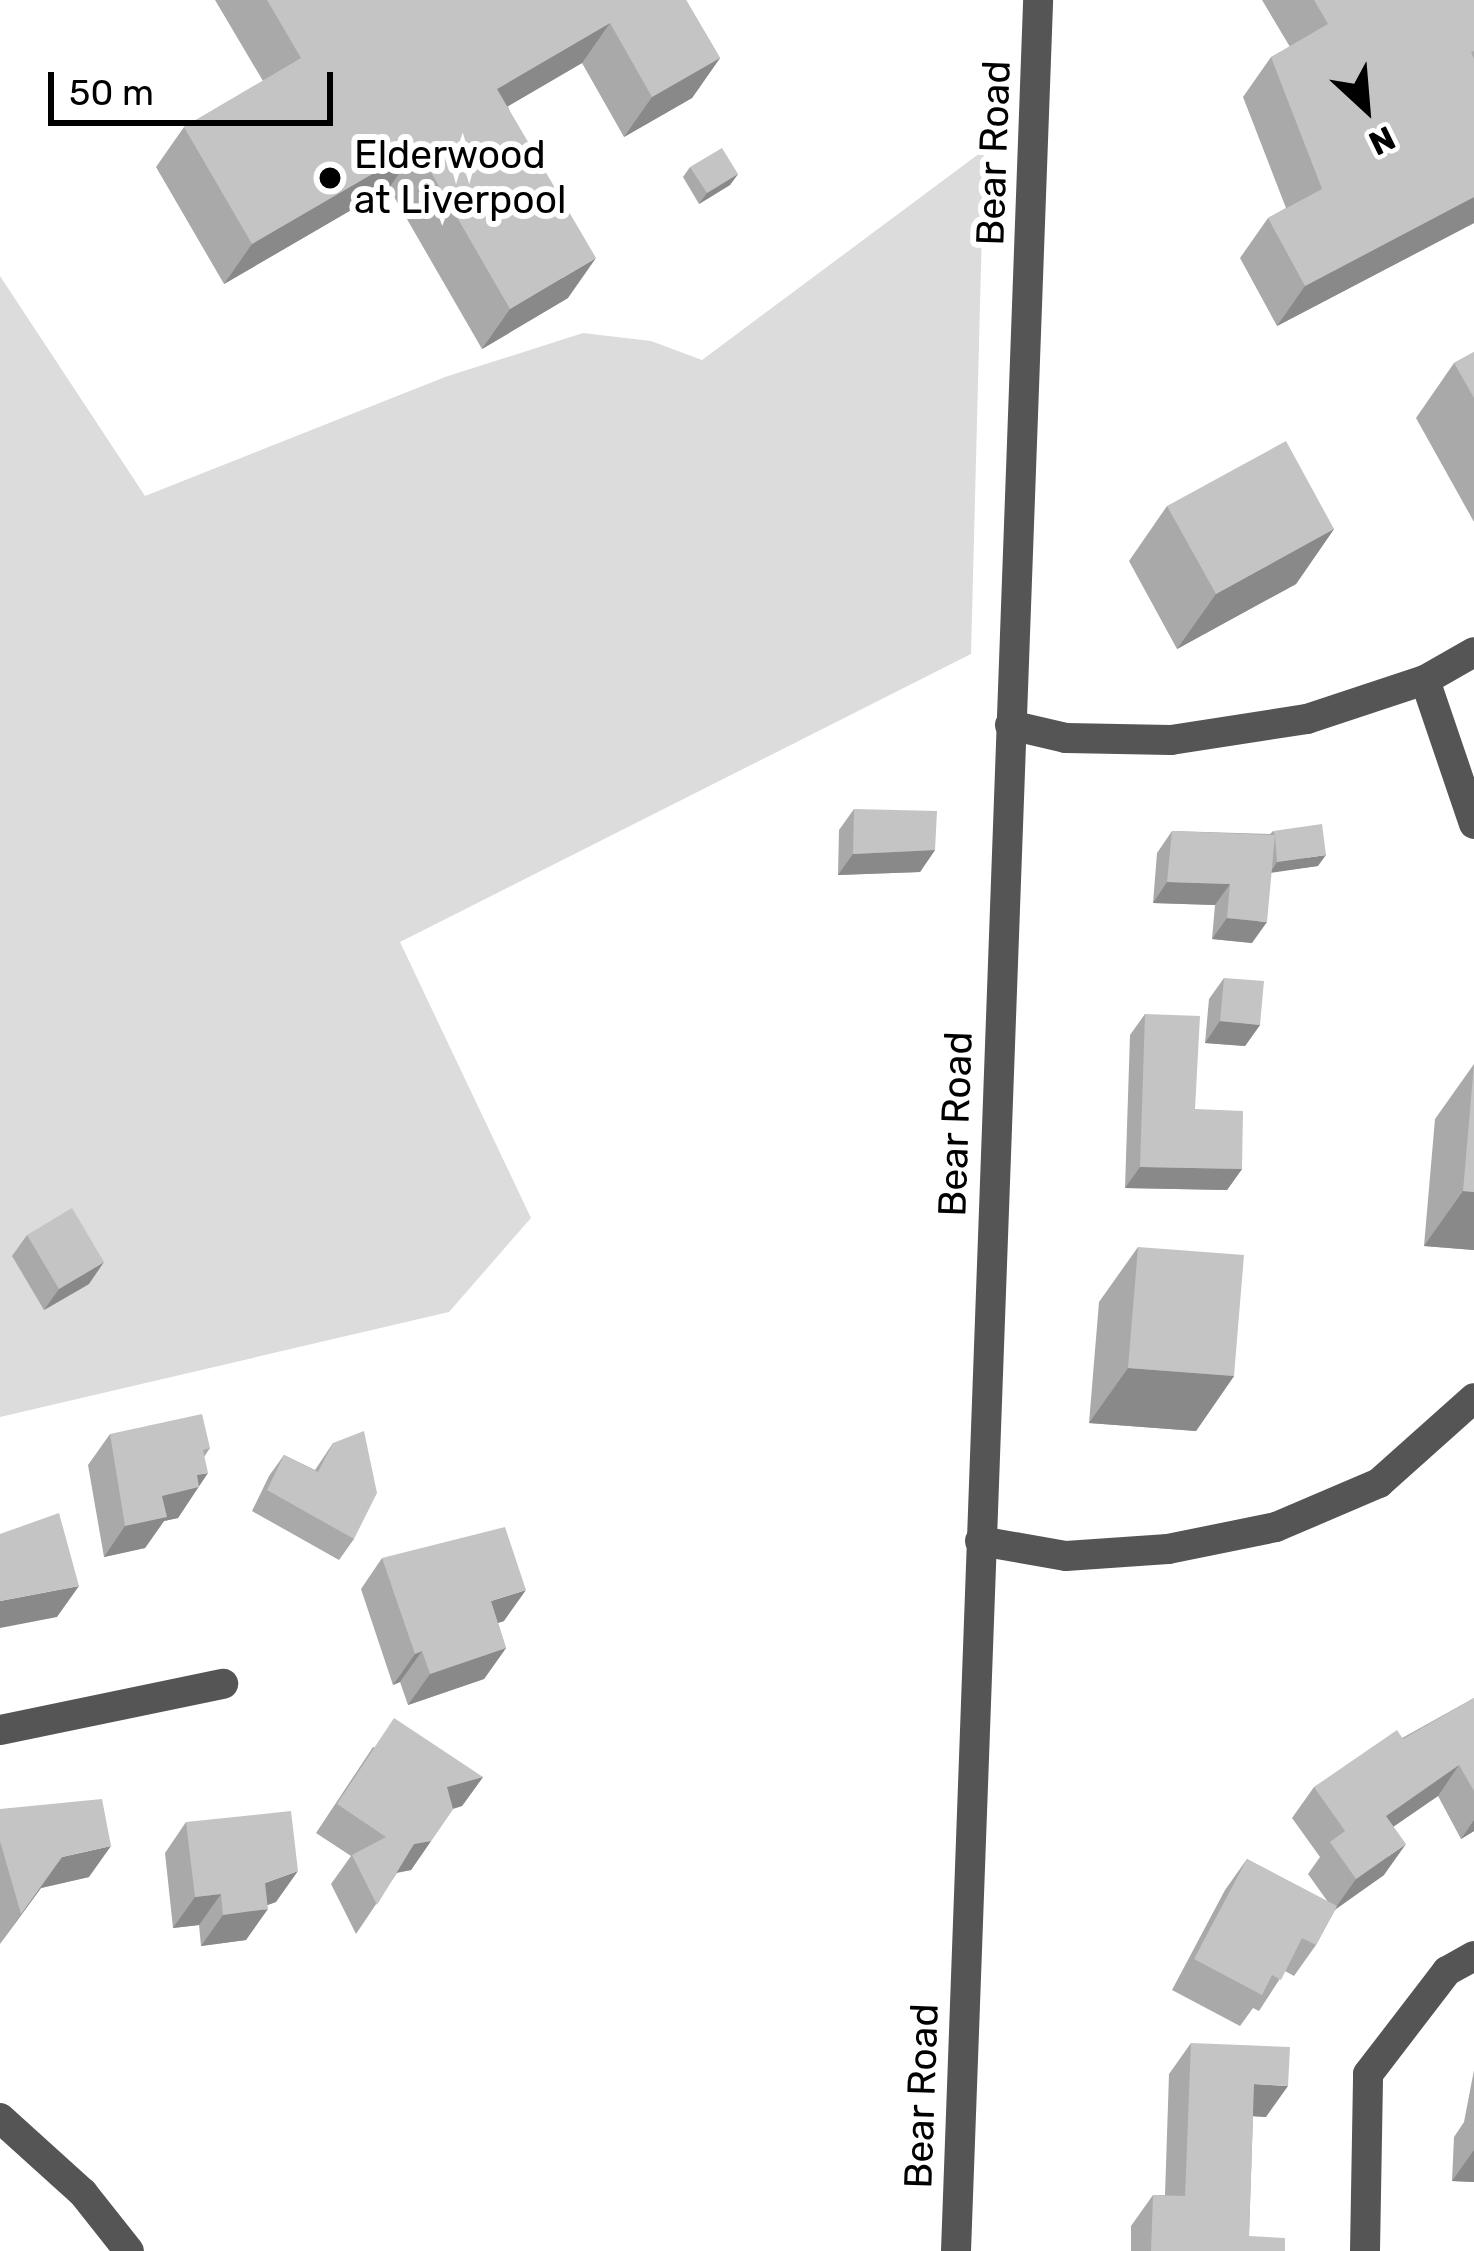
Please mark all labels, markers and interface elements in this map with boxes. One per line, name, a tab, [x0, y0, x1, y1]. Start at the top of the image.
scale bar	[54, 48, 339, 122]
north arrow	[1306, 48, 1426, 168]
street label: Bear Road	[967, 59, 1021, 247]
text: 50 m	[69, 71, 154, 114]
text: N	[1363, 118, 1401, 164]
place label: Elderwood at Liverpool	[354, 133, 567, 224]
marker: Elderwood at Liverpool	[317, 165, 343, 191]
street label: Bear Road	[929, 1030, 983, 1218]
street label: Bear Road	[895, 2002, 949, 2190]

